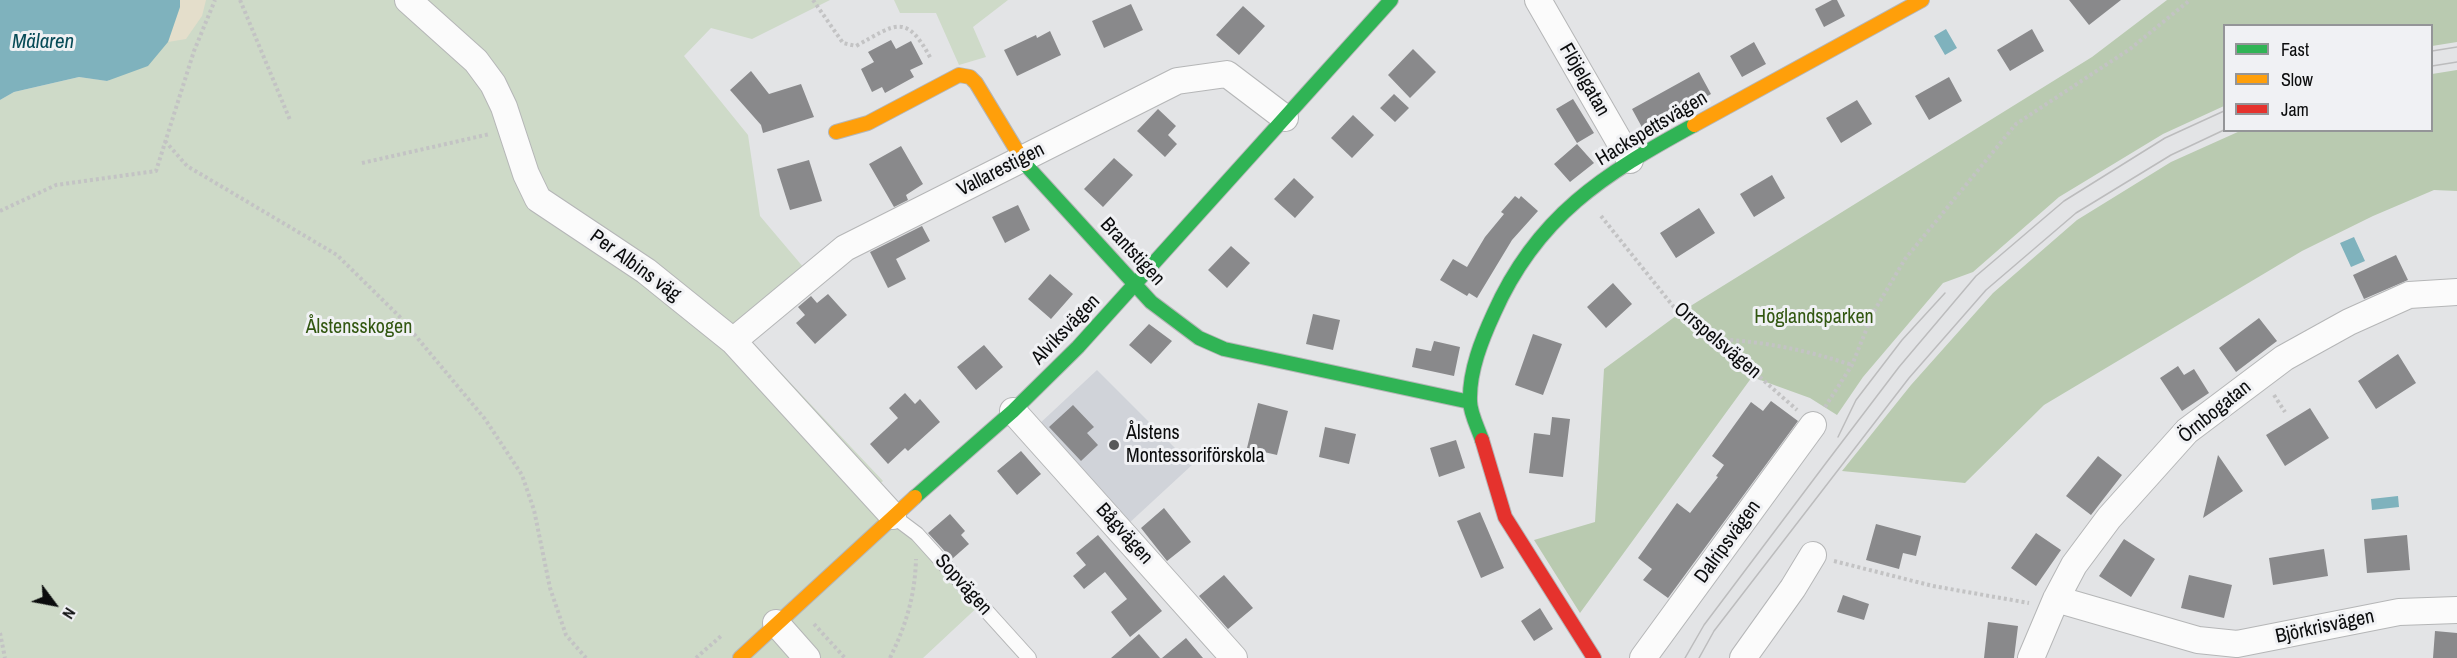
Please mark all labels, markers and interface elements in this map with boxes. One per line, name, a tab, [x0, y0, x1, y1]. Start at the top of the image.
legend	[2223, 24, 2433, 132]
water label: Mälaren	[12, 29, 74, 55]
text: Fast	[2281, 37, 2309, 62]
street label: Flöjelgatan	[1554, 39, 1614, 121]
text: Slow	[2281, 67, 2313, 92]
street label: Hackspettsvägen	[1592, 86, 1712, 172]
text: Jam	[2281, 97, 2309, 122]
street label: Vallarestigen	[953, 138, 1049, 202]
street label: Brantstigen	[1095, 213, 1169, 291]
street label: Per Albins väg	[585, 225, 685, 307]
street label: Alviksvägen	[1027, 290, 1105, 370]
street label: Orrspelsvägen	[1668, 298, 1766, 384]
park label: Höglandsparken	[1754, 306, 1874, 330]
park label: Ålstensskogen	[306, 316, 412, 340]
street label: Örnbogatan	[2174, 375, 2256, 449]
place label: Ålstens Montessoriförskola	[1126, 422, 1265, 469]
marker: Ålstens Montessoriförskola	[1107, 438, 1121, 452]
street label: Dalripsvägen	[1690, 496, 1766, 588]
street label: Bågvägen	[1090, 499, 1158, 569]
street label: Sopvägen	[929, 550, 997, 620]
north arrow	[24, 574, 84, 634]
text: N	[57, 604, 81, 623]
street label: Björkrisvägen	[2273, 605, 2377, 649]

